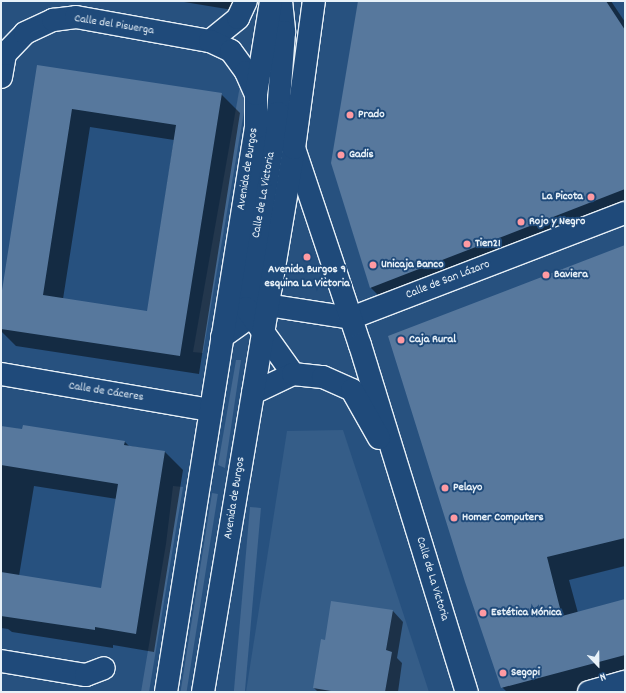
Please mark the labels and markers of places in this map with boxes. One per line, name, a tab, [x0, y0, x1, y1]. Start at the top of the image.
place label: Prado	[358, 108, 384, 122]
marker: Prado	[345, 110, 355, 120]
place label: Gadis	[349, 148, 374, 162]
marker: Gadis	[336, 150, 346, 160]
place label: La Picota	[542, 190, 583, 204]
marker: La Picota	[586, 192, 596, 202]
place label: Rojo y Negro	[529, 215, 585, 229]
marker: Rojo y Negro	[516, 217, 526, 227]
place label: Tien21	[475, 237, 501, 251]
marker: Tien21	[462, 239, 472, 249]
marker: Avenida Burgos 9 esquina La Victoria	[302, 252, 312, 262]
place label: Unicaja Banco	[381, 258, 444, 272]
marker: Unicaja Banco	[368, 260, 378, 270]
place label: Avenida Burgos 9 esquina La Victoria	[264, 263, 350, 291]
place label: Baviera	[554, 268, 588, 282]
marker: Baviera	[541, 270, 551, 280]
place label: Caja Rural	[409, 333, 456, 347]
marker: Caja Rural	[396, 335, 406, 345]
place label: Pelayo	[453, 481, 482, 495]
marker: Pelayo	[440, 483, 450, 493]
place label: Homer Computers	[462, 511, 544, 525]
marker: Homer Computers	[449, 513, 459, 523]
place label: Estética Mónica	[491, 606, 561, 620]
marker: Estética Mónica	[478, 608, 488, 618]
place label: Segopi	[511, 666, 540, 680]
marker: Segopi	[498, 668, 508, 678]

